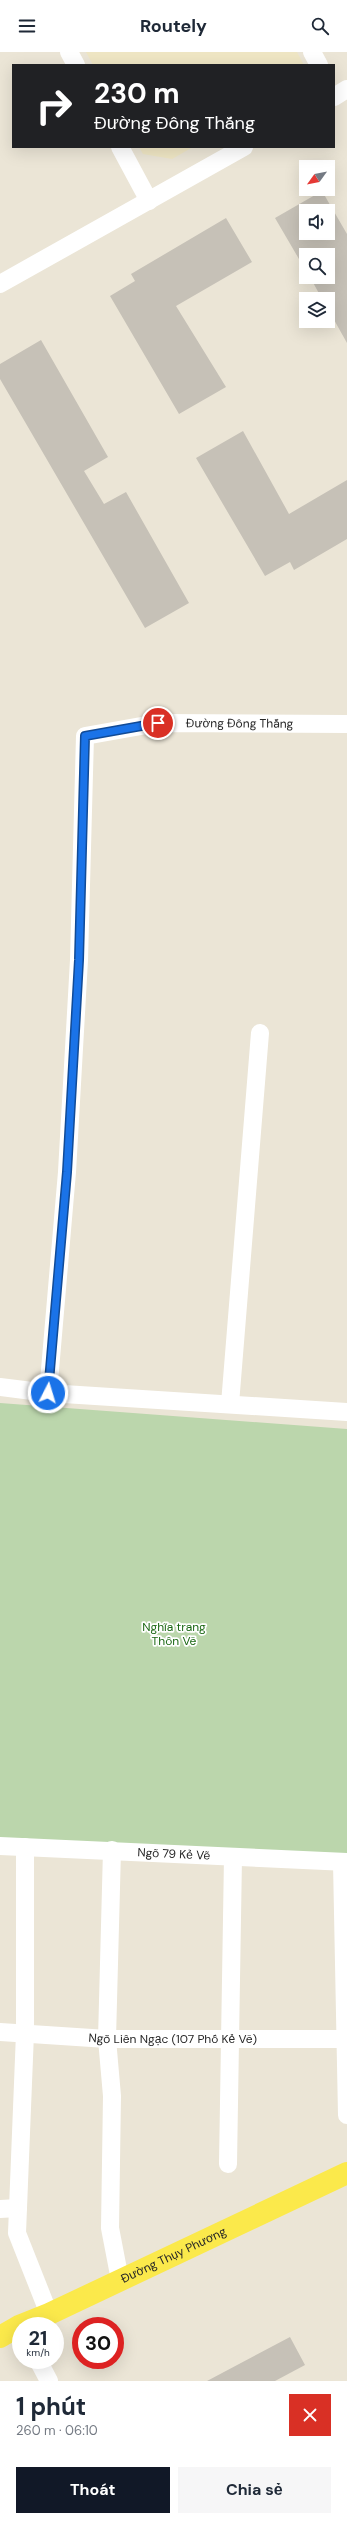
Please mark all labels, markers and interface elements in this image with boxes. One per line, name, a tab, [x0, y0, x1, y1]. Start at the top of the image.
text: Routely	[140, 14, 207, 38]
icon: menu	[16, 15, 38, 37]
icon: search	[309, 15, 331, 37]
text: 230 m	[94, 75, 180, 112]
icon: right	[28, 80, 80, 132]
text: Đường Đông Thắng	[94, 111, 255, 135]
north arrow	[299, 160, 335, 196]
map controls	[299, 160, 335, 328]
button: sound	[299, 204, 335, 240]
button: search	[299, 248, 335, 284]
button: layers	[299, 292, 335, 328]
pin	[141, 706, 175, 740]
icon: arrive	[147, 712, 169, 734]
street label: Đường Đông Thắng	[186, 715, 294, 732]
position arrow	[27, 1372, 69, 1414]
park label: Nghĩa trang Thôn Vẽ	[142, 1619, 206, 1649]
street label: Ngõ 79 Kẻ Vẽ	[137, 1844, 211, 1864]
street label: Ngõ Liên Ngạc (107 Phố Kẻ Vẽ)	[88, 2030, 257, 2047]
street label: Đường Thụy Phương	[118, 2223, 229, 2287]
speed limit sign: 30	[72, 2317, 124, 2369]
text: 21	[29, 2325, 47, 2351]
text: km/h	[26, 2346, 50, 2359]
text: 1 phút	[16, 2391, 86, 2422]
button: close	[289, 2394, 331, 2436]
text: 260 m · 06:10	[16, 2422, 98, 2439]
button: Thoát	[16, 2467, 170, 2513]
button: Chia sẻ	[178, 2467, 331, 2513]

